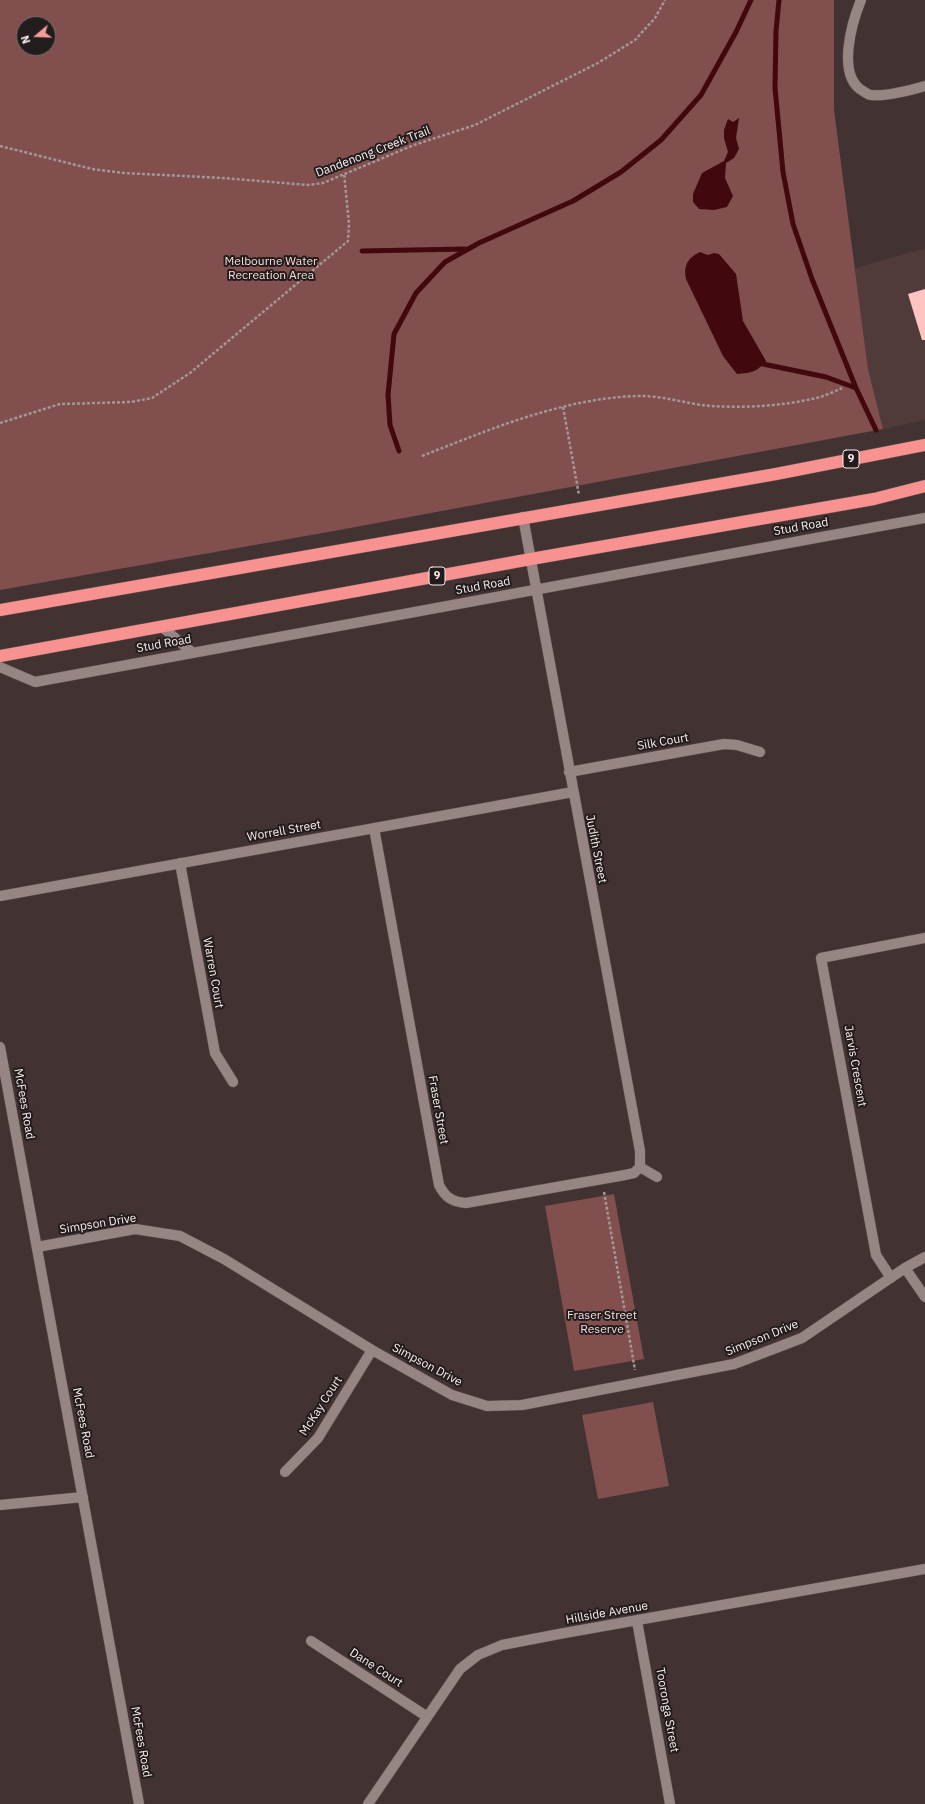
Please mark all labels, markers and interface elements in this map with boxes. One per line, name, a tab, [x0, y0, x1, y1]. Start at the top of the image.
north arrow	[16, 16, 56, 56]
text: N	[18, 34, 34, 46]
street label: Dandenong Creek Trail	[314, 123, 432, 181]
park label: Melbourne Water Recreation Area	[225, 255, 317, 283]
road number: 9	[843, 450, 859, 468]
street label: Stud Road	[772, 515, 830, 539]
road number: 9	[429, 567, 445, 585]
street label: Stud Road	[454, 574, 512, 598]
street label: Stud Road	[135, 632, 193, 656]
street label: Silk Court	[636, 730, 690, 754]
street label: Judith Street	[582, 813, 610, 885]
street label: Worrell Street	[246, 817, 322, 845]
street label: Warren Court	[200, 936, 226, 1010]
street label: Jarvis Crescent	[841, 1024, 869, 1108]
street label: McFees Road	[11, 1067, 37, 1141]
street label: Fraser Street	[425, 1074, 451, 1146]
street label: Simpson Drive	[59, 1211, 137, 1237]
park label: Fraser Street Reserve	[567, 1309, 637, 1337]
street label: Simpson Drive	[723, 1317, 801, 1359]
street label: Simpson Drive	[389, 1340, 465, 1390]
street label: McKay Court	[296, 1374, 346, 1438]
street label: McFees Road	[69, 1386, 97, 1460]
street label: Hillside Avenue	[565, 1599, 649, 1627]
street label: Dane Court	[347, 1646, 405, 1690]
street label: Tooronga Street	[652, 1666, 682, 1754]
street label: McFees Road	[128, 1705, 154, 1779]

